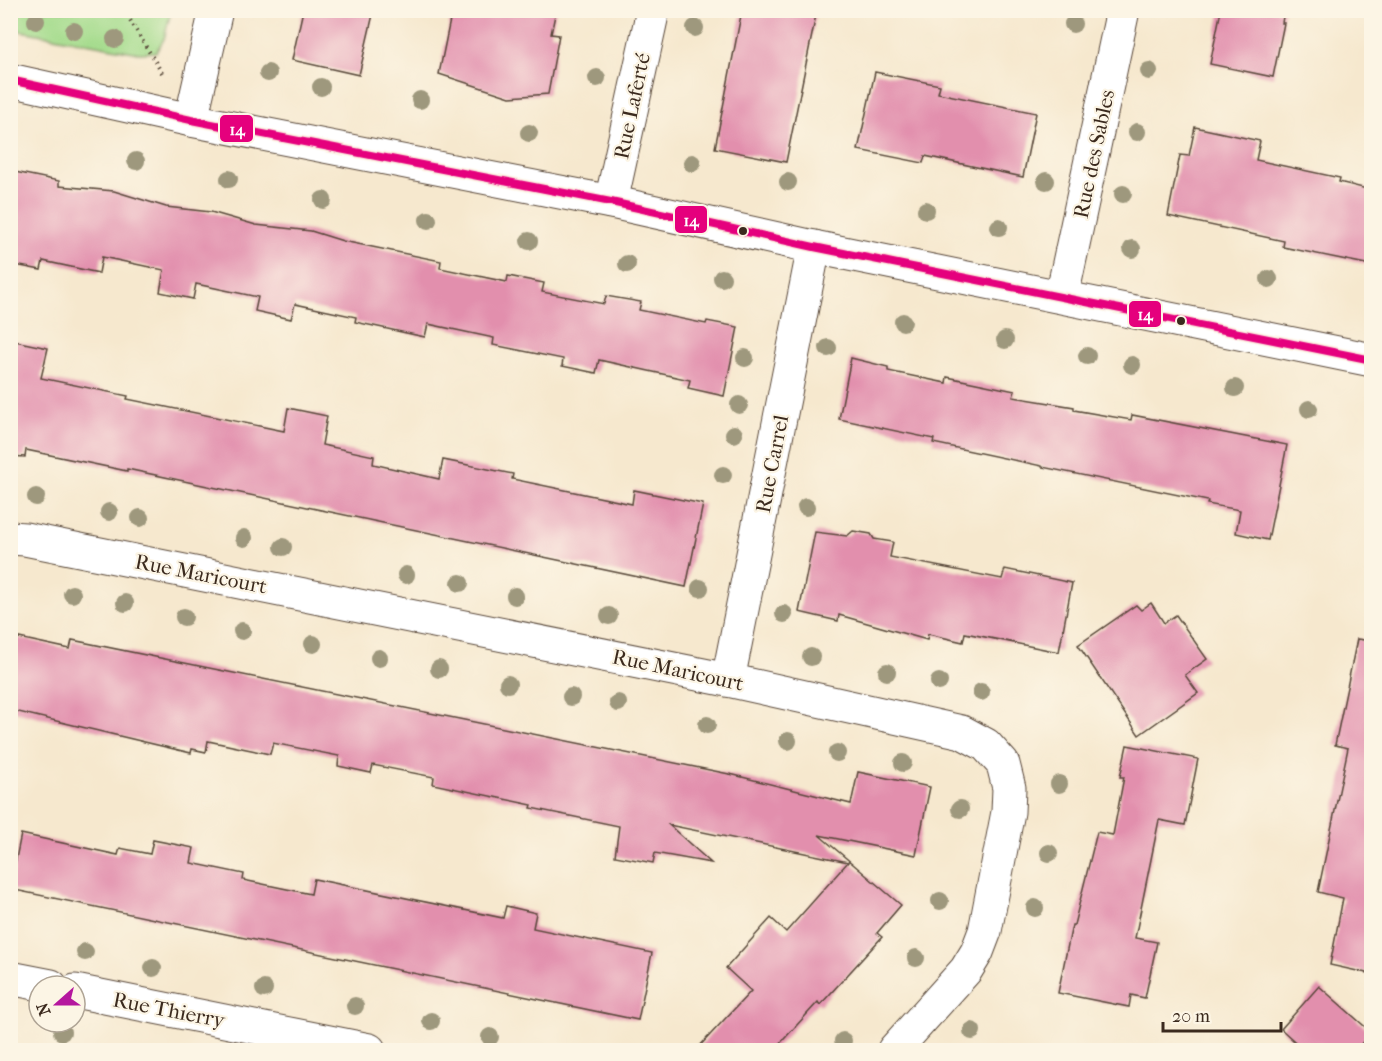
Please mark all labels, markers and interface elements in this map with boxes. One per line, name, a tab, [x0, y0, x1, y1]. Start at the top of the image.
street label: Rue Laferté	[609, 51, 655, 161]
street label: Rue des Sables	[1069, 87, 1119, 220]
line badge: 14	[219, 114, 254, 143]
text: 14	[229, 120, 246, 140]
line badge: 14	[674, 205, 708, 234]
text: 14	[683, 211, 700, 231]
unlabelled marker	[737, 225, 749, 237]
line badge: 14	[1128, 300, 1162, 328]
text: 14	[1137, 305, 1154, 325]
unlabelled marker	[1175, 315, 1187, 327]
street label: Rue Carrel	[751, 413, 793, 515]
street label: Rue Maricourt	[133, 549, 269, 599]
street label: Rue Maricourt	[610, 644, 746, 696]
north arrow	[27, 974, 87, 1034]
street label: Rue Thierry	[111, 987, 228, 1033]
scale bar	[1163, 995, 1282, 1033]
text: N	[32, 999, 55, 1018]
text: 20 m	[1172, 1006, 1210, 1027]

